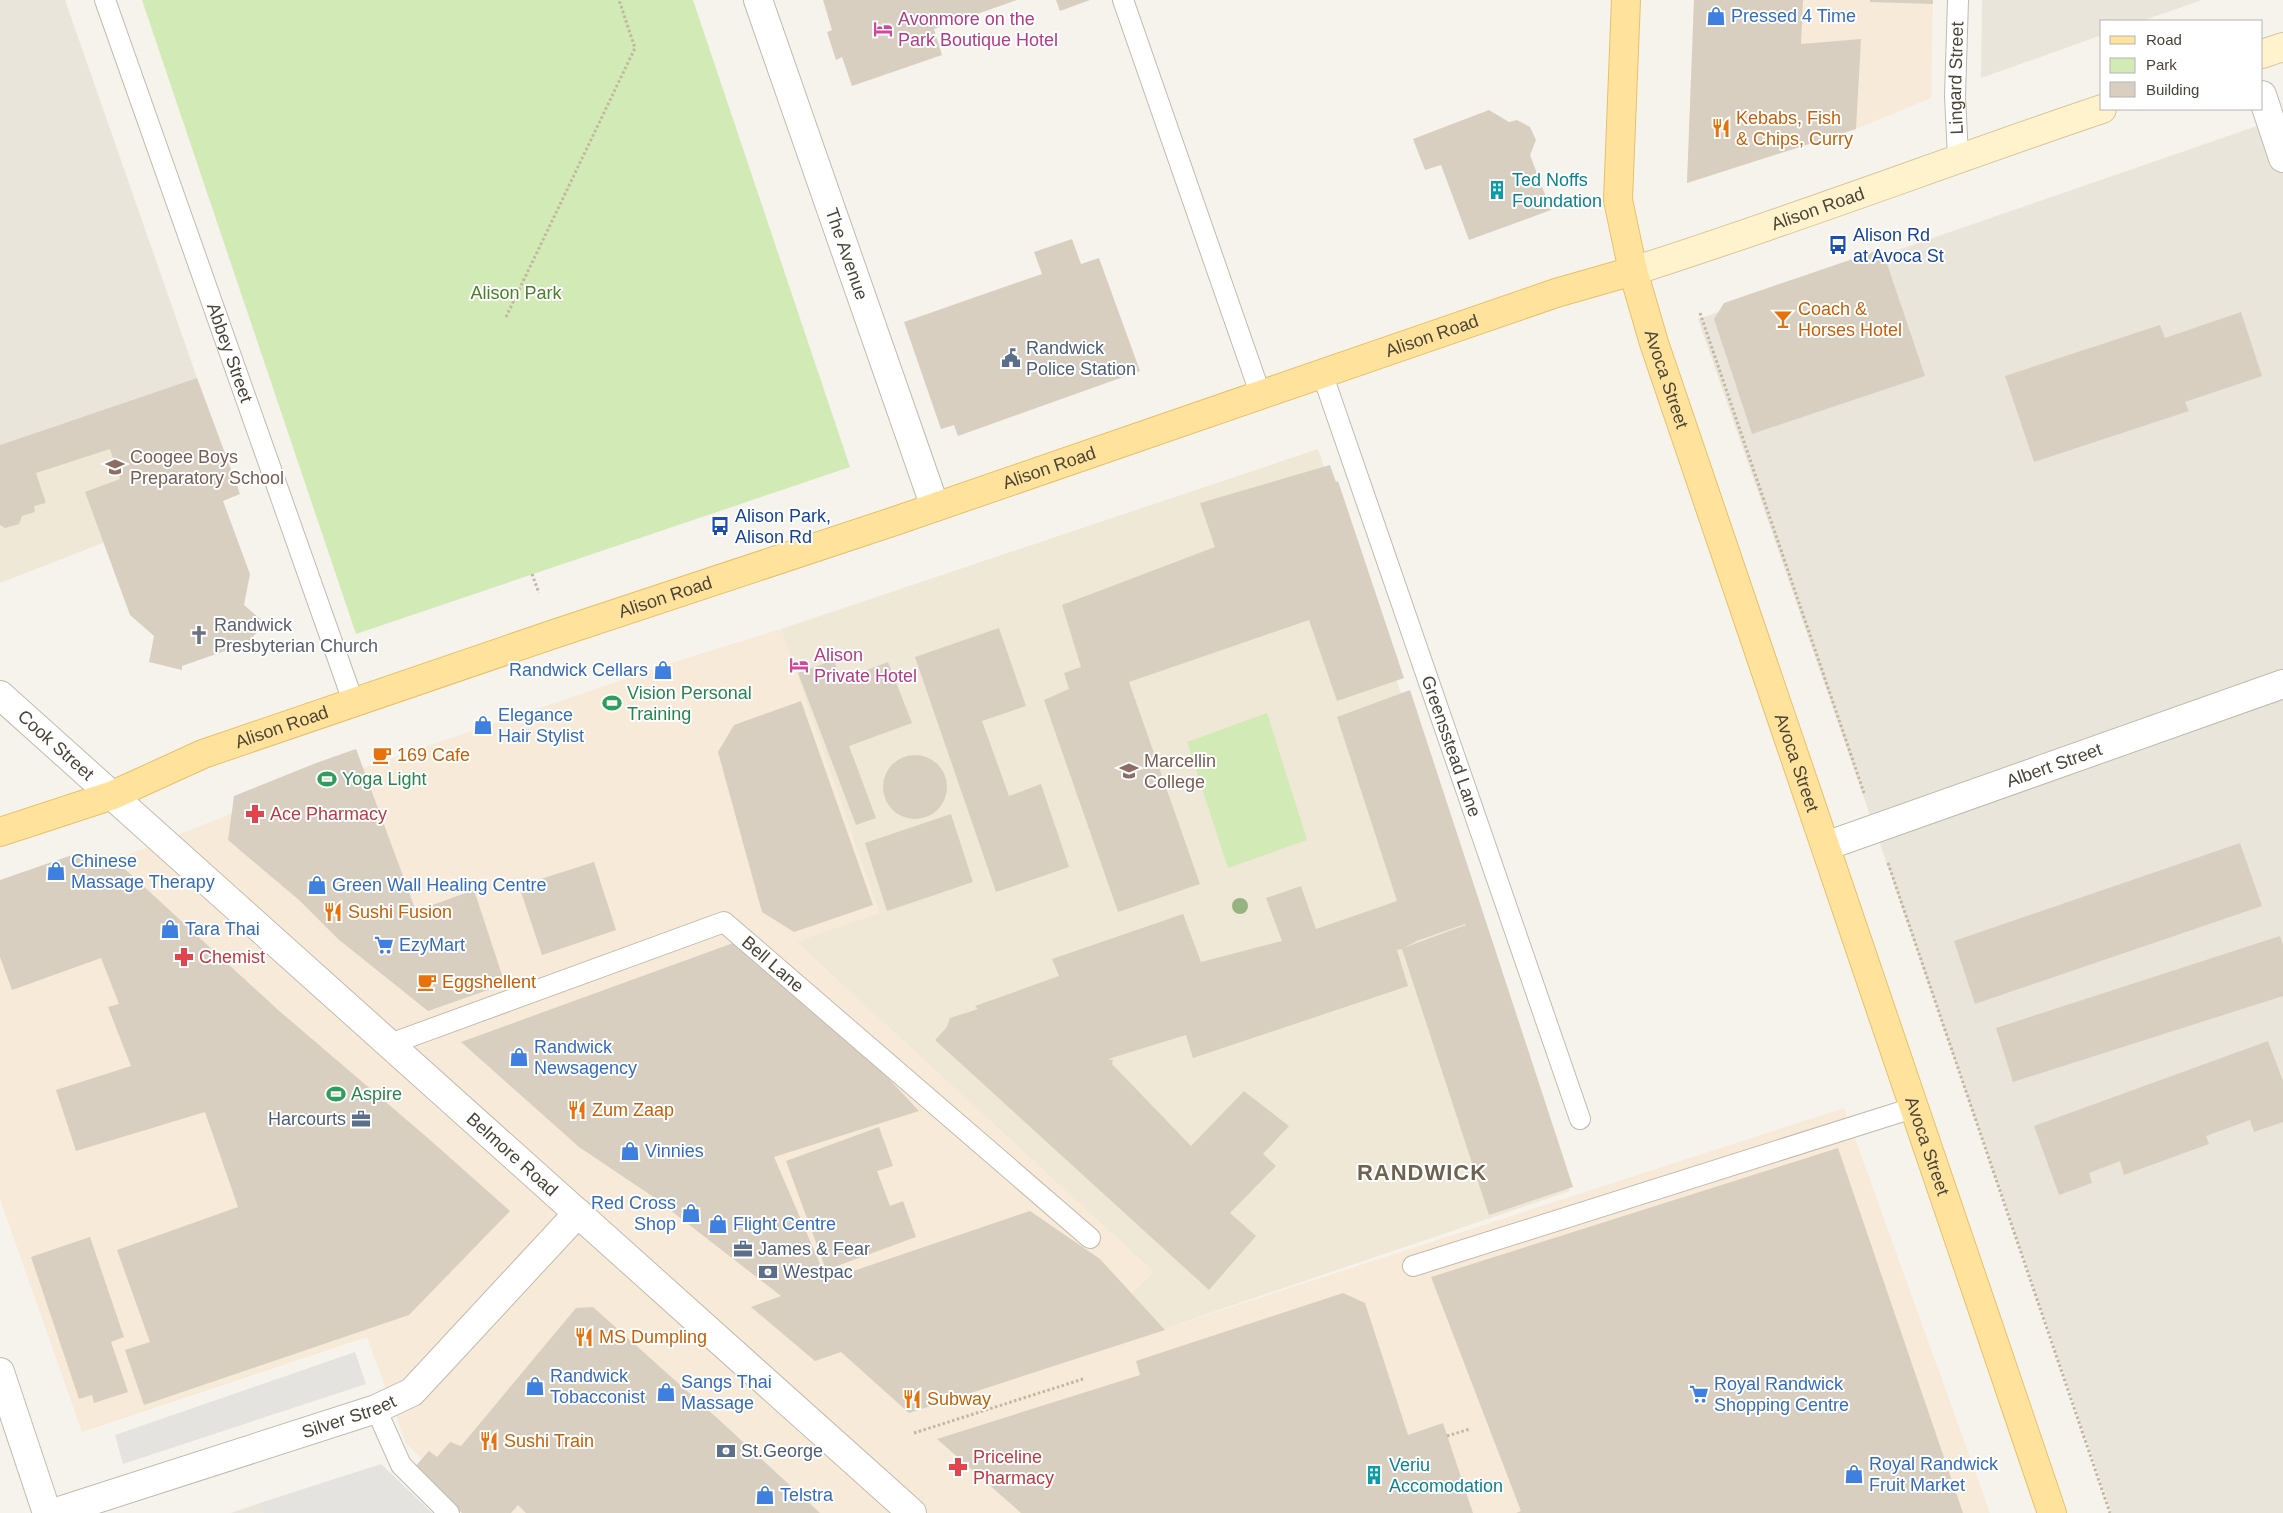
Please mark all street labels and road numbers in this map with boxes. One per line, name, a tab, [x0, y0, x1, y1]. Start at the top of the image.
street label: Lingard Street	[1945, 21, 1967, 135]
street label: Alison Road	[1769, 183, 1867, 234]
street label: The Avenue	[821, 205, 872, 302]
street label: Abbey Street	[203, 300, 257, 405]
street label: Alison Road	[1383, 310, 1481, 361]
street label: Avoca Street	[1641, 328, 1692, 431]
street label: Alison Road	[1000, 443, 1098, 493]
street label: Alison Road	[616, 572, 715, 622]
street label: Greensstead Lane	[1417, 673, 1485, 820]
street label: Alison Road	[233, 702, 331, 752]
street label: Cook Street	[14, 706, 98, 784]
street label: Avoca Street	[1771, 711, 1823, 815]
street label: Albert Street	[2004, 739, 2105, 791]
street label: Bell Lane	[738, 932, 808, 996]
street label: Avoca Street	[1901, 1094, 1953, 1198]
street label: Belmore Road	[463, 1108, 562, 1200]
street label: Silver Street	[299, 1391, 399, 1442]

